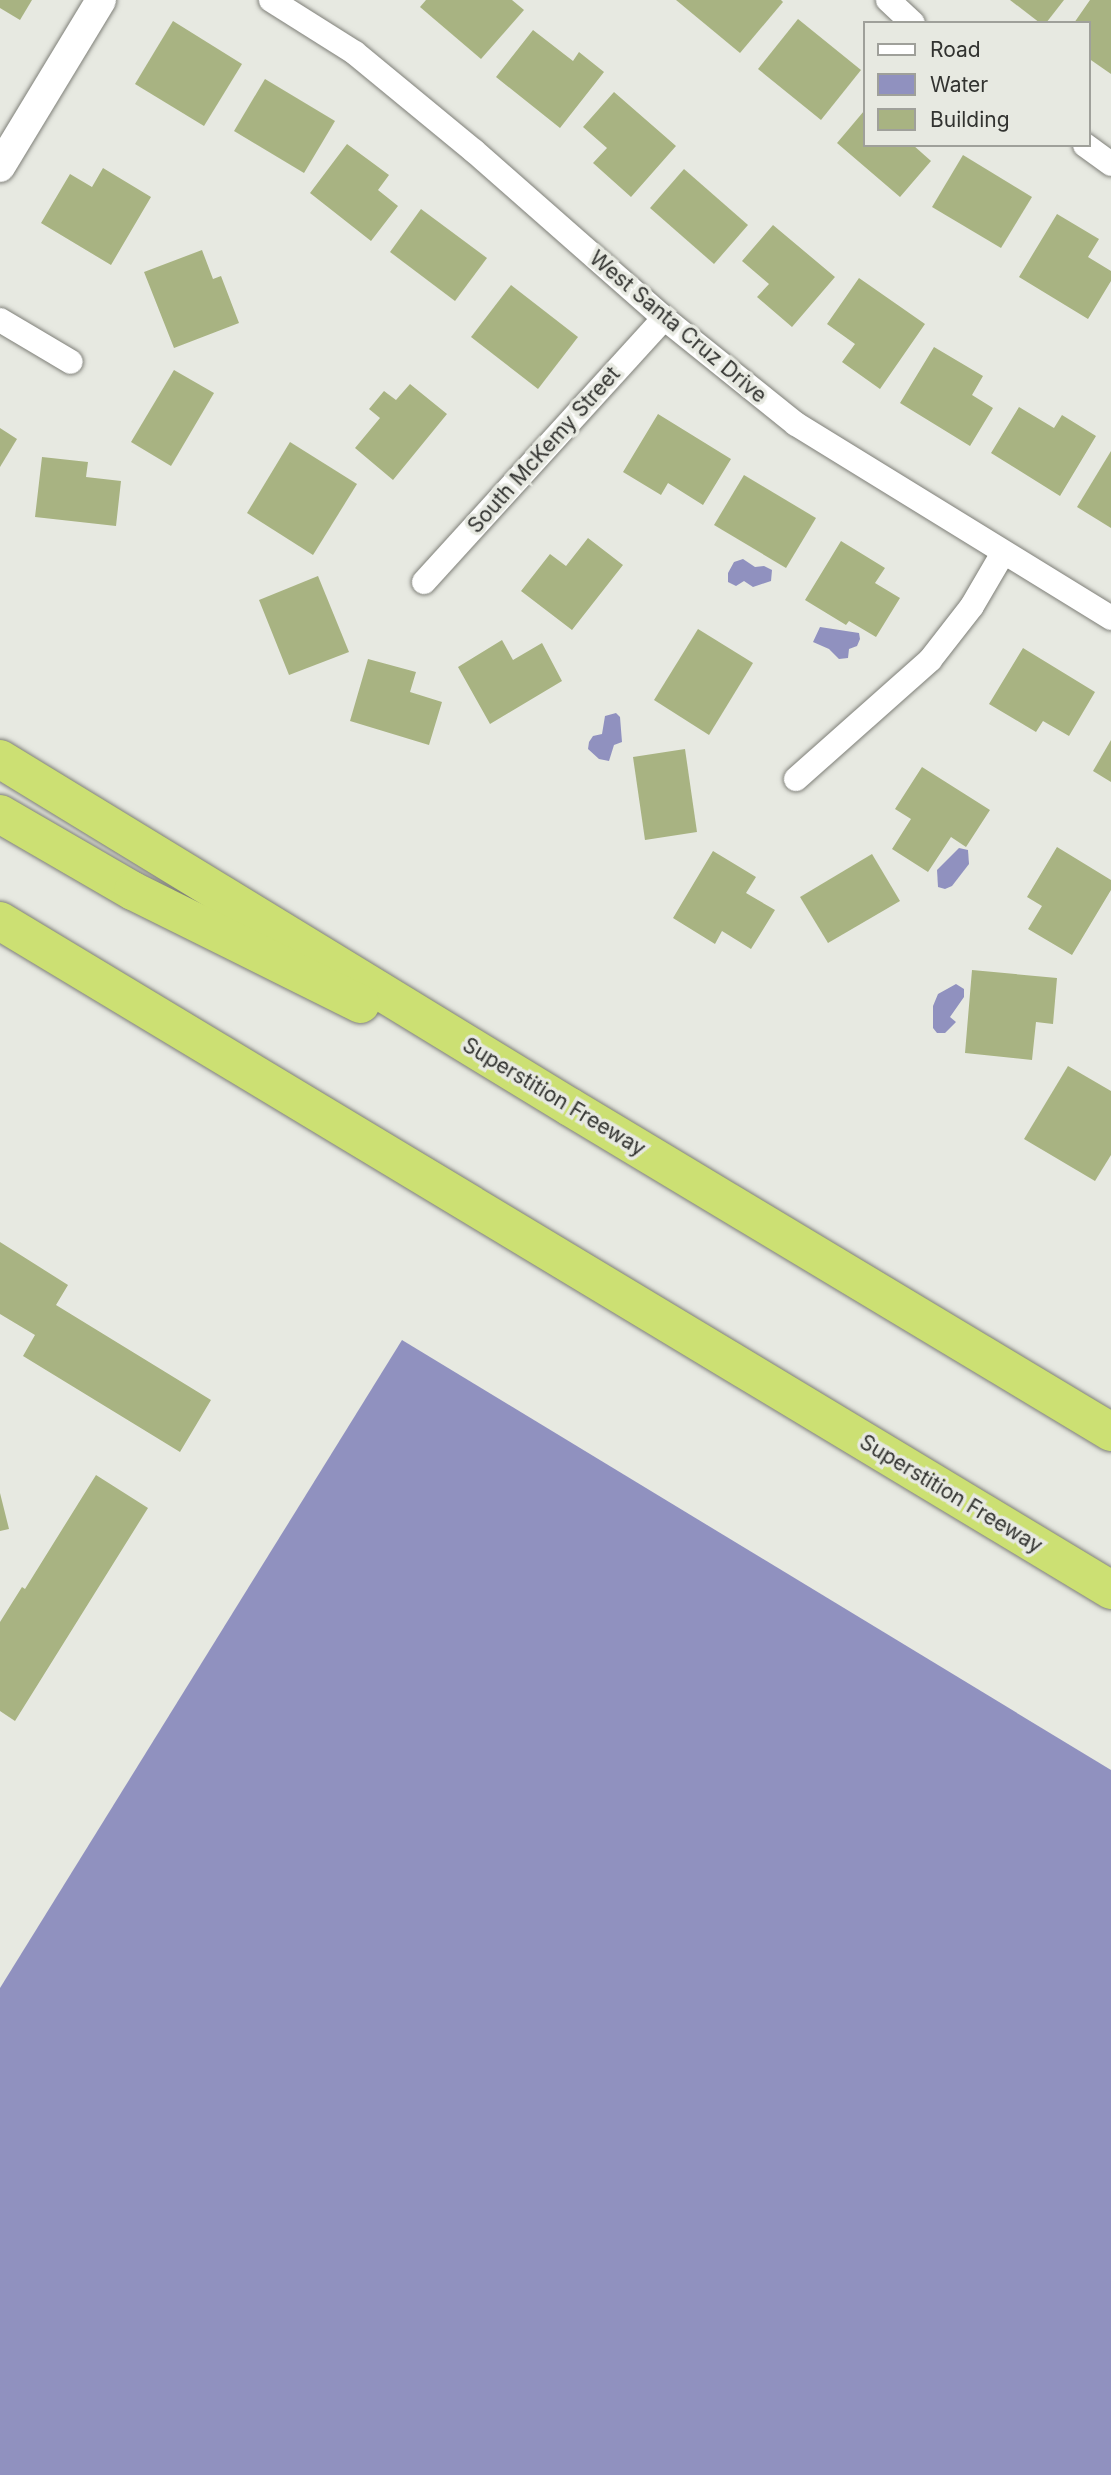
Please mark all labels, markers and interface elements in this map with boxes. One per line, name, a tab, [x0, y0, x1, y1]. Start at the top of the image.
legend	[862, 21, 1090, 147]
text: Road	[930, 37, 981, 62]
text: Water	[930, 72, 988, 97]
text: Building	[930, 107, 1010, 132]
street label: West Santa Cruz Drive	[584, 246, 772, 408]
street label: South McKemy Street	[463, 362, 625, 538]
street label: Superstition Freeway	[458, 1032, 650, 1162]
street label: Superstition Freeway	[855, 1429, 1047, 1559]

